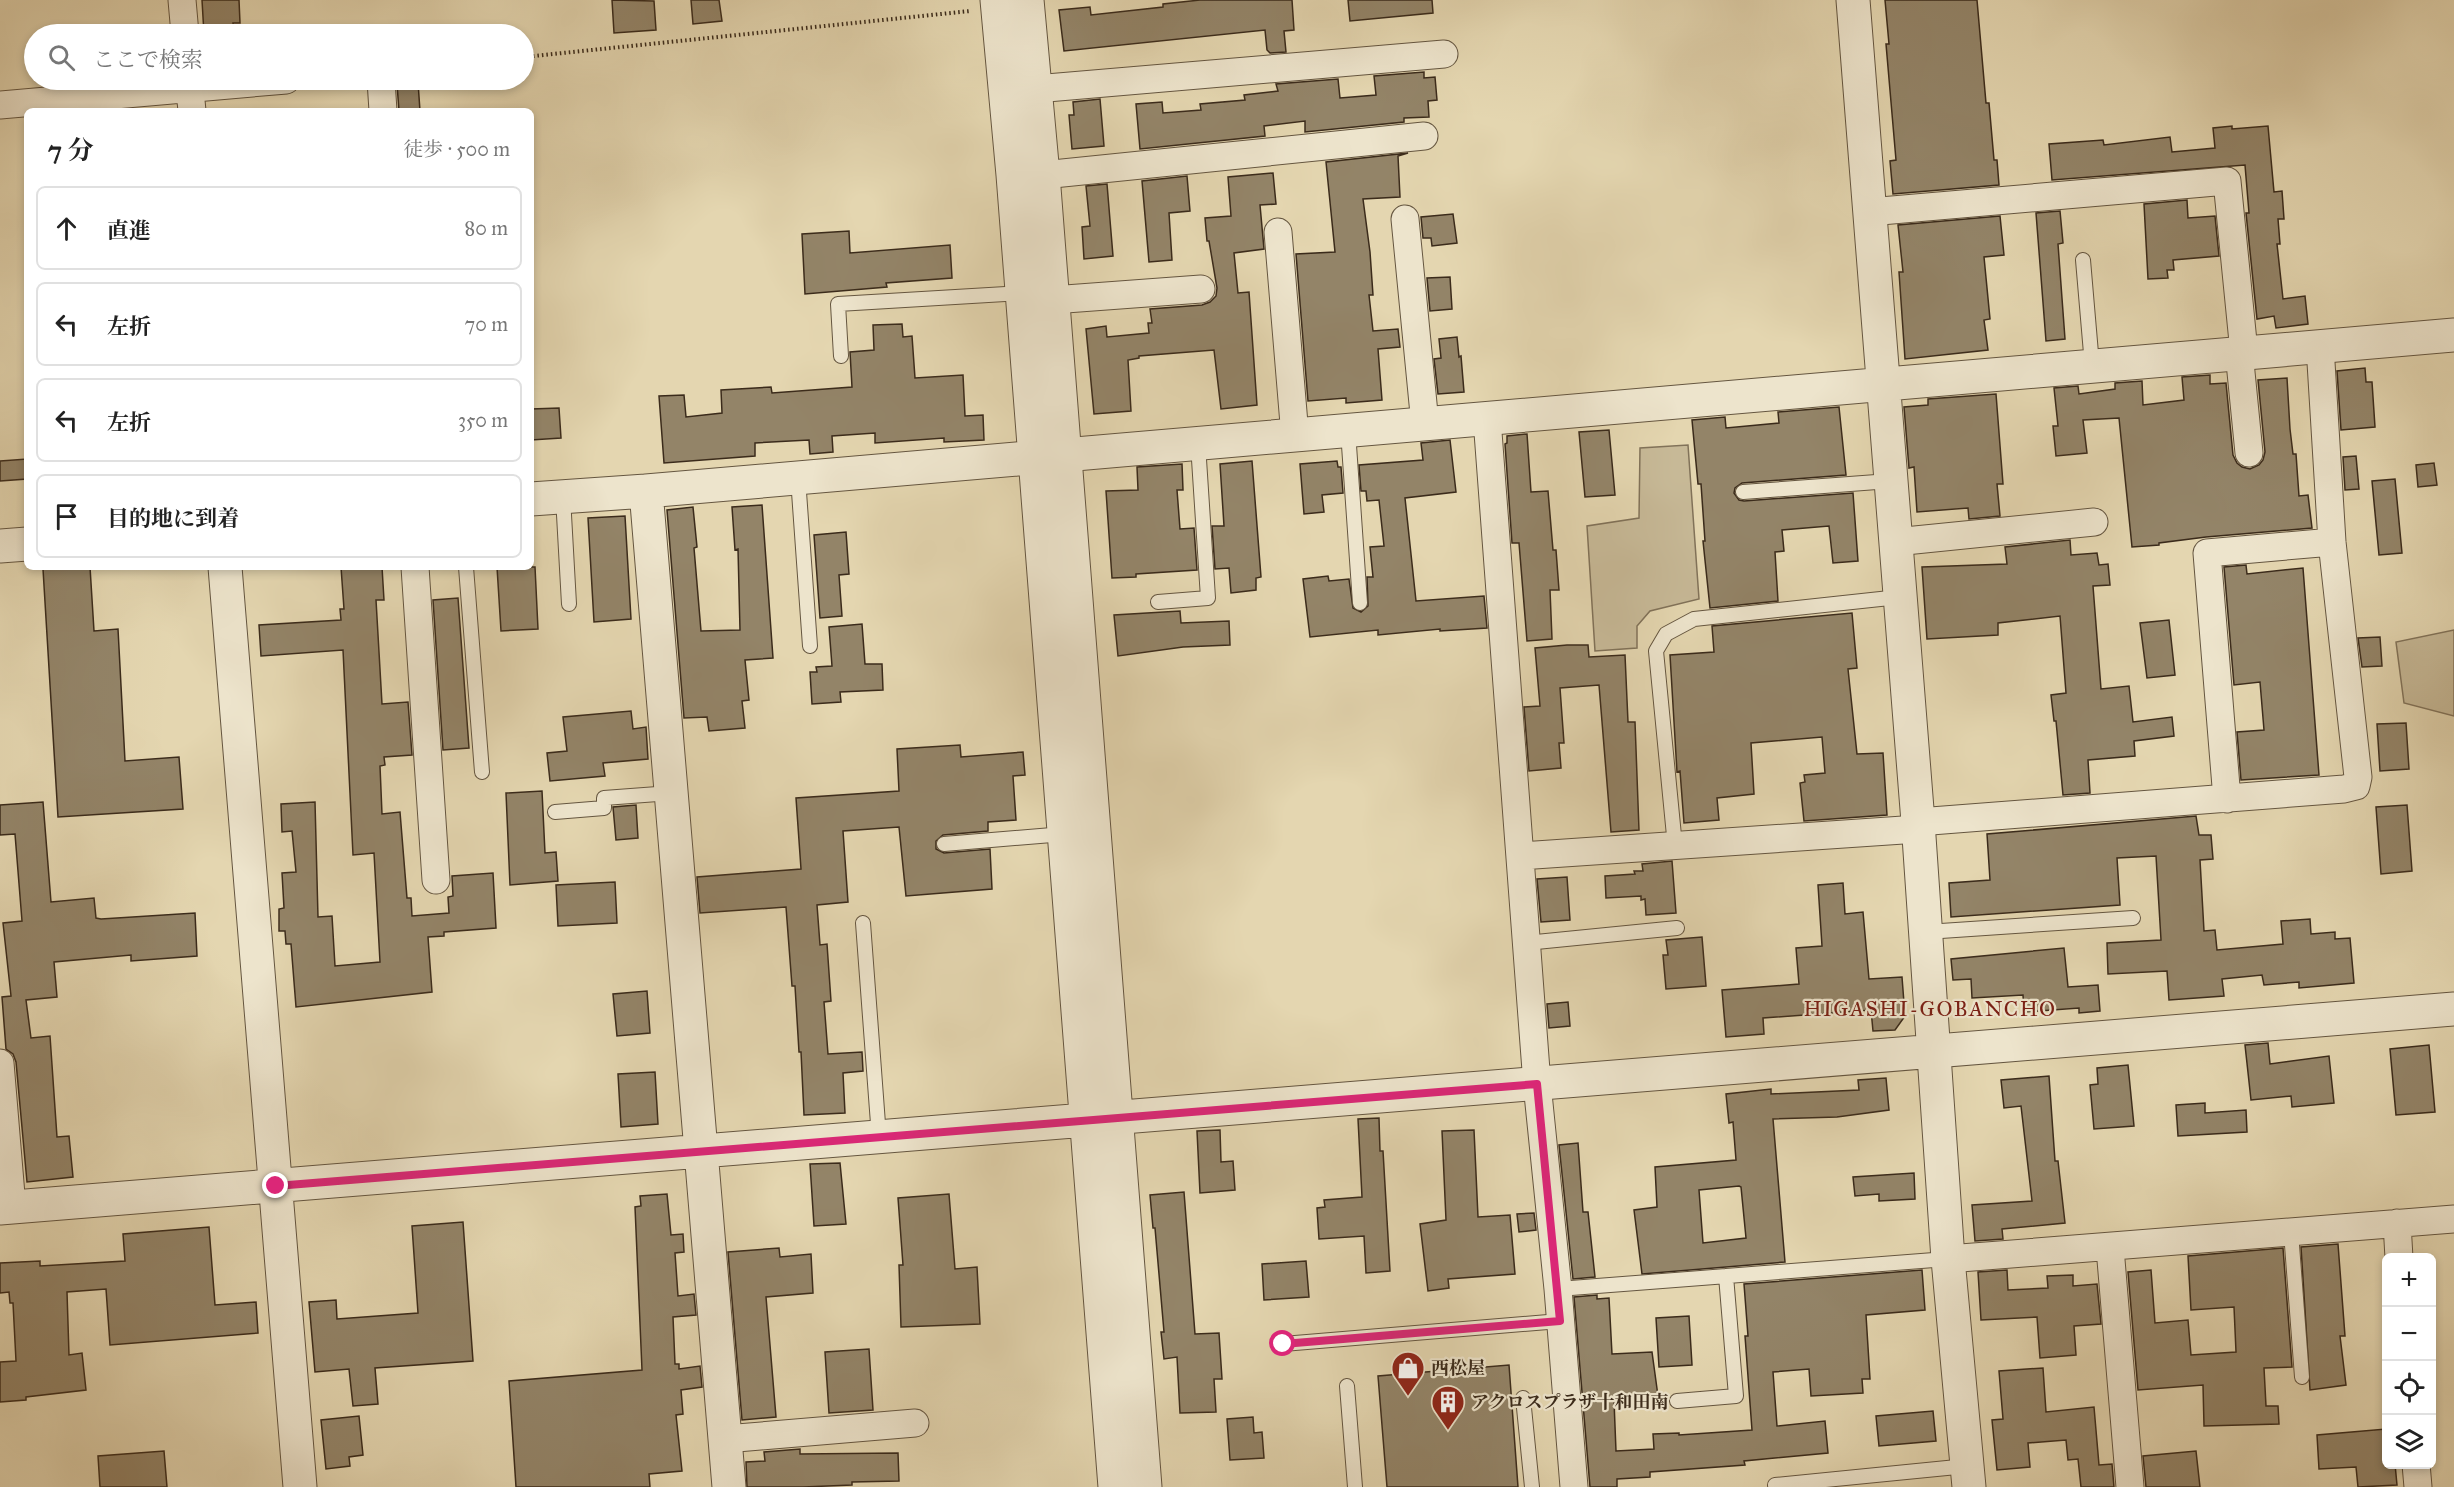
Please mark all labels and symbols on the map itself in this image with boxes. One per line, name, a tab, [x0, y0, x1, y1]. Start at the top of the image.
district label: HIGASHI-GOBANCHO	[1803, 996, 2057, 1022]
route end	[262, 1172, 288, 1198]
route start	[1269, 1330, 1295, 1356]
shop icon: 西松屋	[1390, 1350, 1426, 1397]
place label: 西松屋	[1431, 1357, 1485, 1379]
building icon: アクロスプラザ十和田南	[1430, 1384, 1466, 1431]
place label: アクロスプラザ十和田南	[1471, 1391, 1668, 1413]

